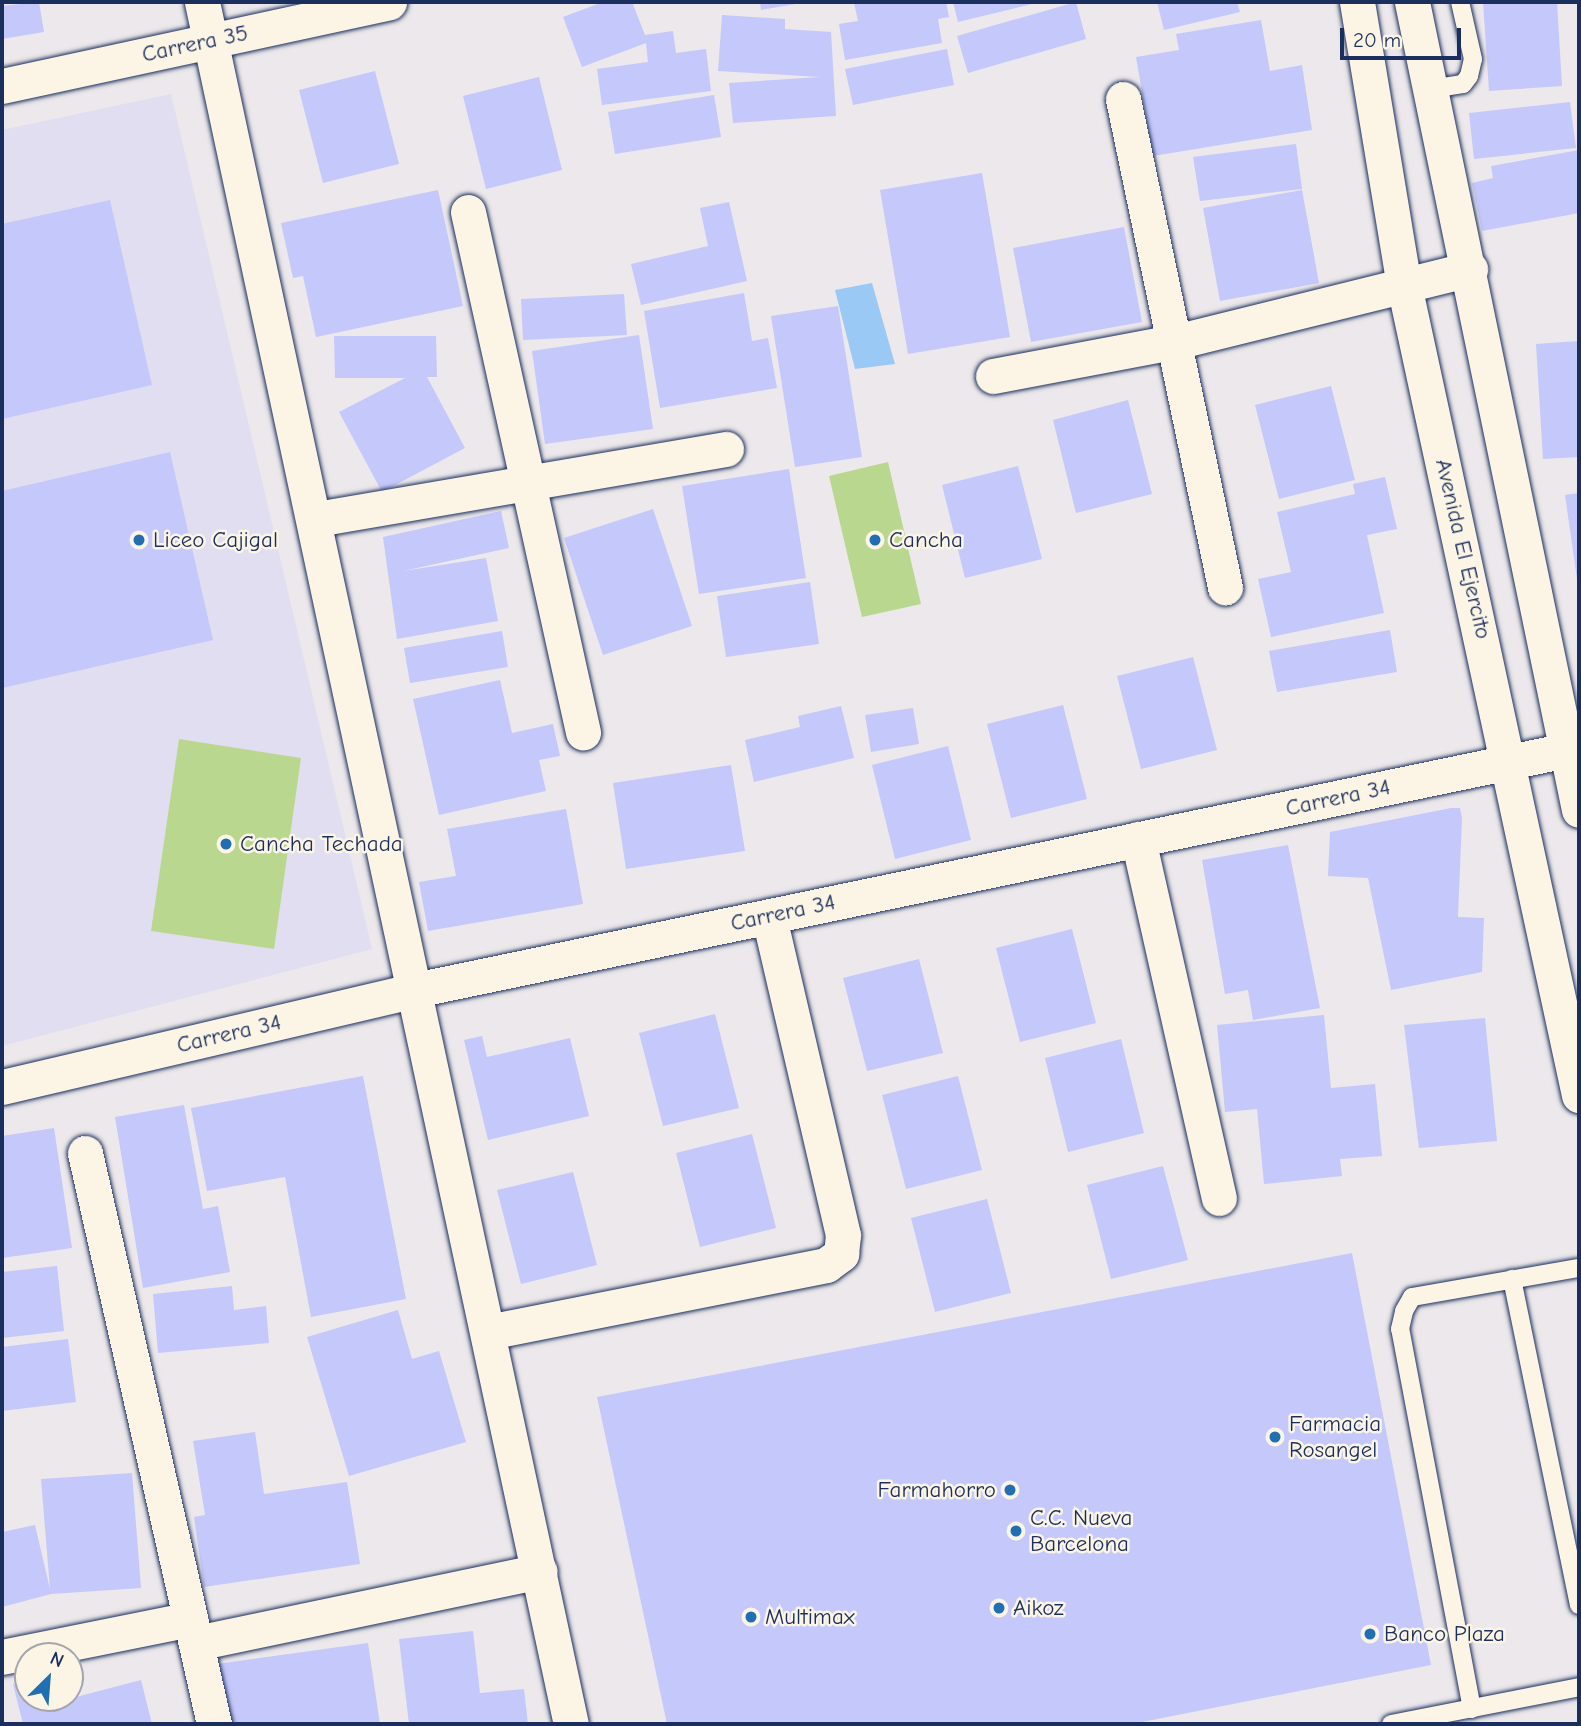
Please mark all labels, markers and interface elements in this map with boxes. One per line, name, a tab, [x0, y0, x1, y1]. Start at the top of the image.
scale bar	[1343, 14, 1464, 58]
street label: Carrera 35	[139, 19, 251, 69]
text: 20 m	[1353, 28, 1401, 52]
street label: Avenida El Ejercito	[1429, 456, 1497, 642]
place label: Liceo Cajigal	[153, 526, 278, 554]
place label: Cancha	[889, 526, 963, 554]
marker: Liceo Cajigal	[131, 532, 147, 548]
marker: Cancha	[867, 532, 883, 548]
street label: Carrera 34	[1283, 773, 1393, 823]
place label: Cancha Techada	[240, 830, 403, 858]
marker: Cancha Techada	[218, 836, 234, 852]
street label: Carrera 34	[728, 888, 838, 938]
street label: Carrera 34	[174, 1009, 284, 1059]
place label: Farmacia Rosangel	[1289, 1410, 1381, 1464]
marker: Farmacia Rosangel	[1267, 1429, 1283, 1445]
place label: Farmahorro	[878, 1476, 996, 1504]
marker: Farmahorro	[1002, 1482, 1018, 1498]
place label: C.C. Nueva Barcelona	[1030, 1504, 1132, 1558]
marker: C.C. Nueva Barcelona	[1008, 1523, 1024, 1539]
place label: Aikoz	[1013, 1594, 1064, 1622]
marker: Aikoz	[991, 1600, 1007, 1616]
place label: Multimax	[765, 1603, 855, 1631]
marker: Multimax	[743, 1609, 759, 1625]
place label: Banco Plaza	[1384, 1620, 1505, 1648]
marker: Banco Plaza	[1362, 1626, 1378, 1642]
north arrow	[14, 1642, 84, 1712]
text: N	[47, 1647, 67, 1672]

